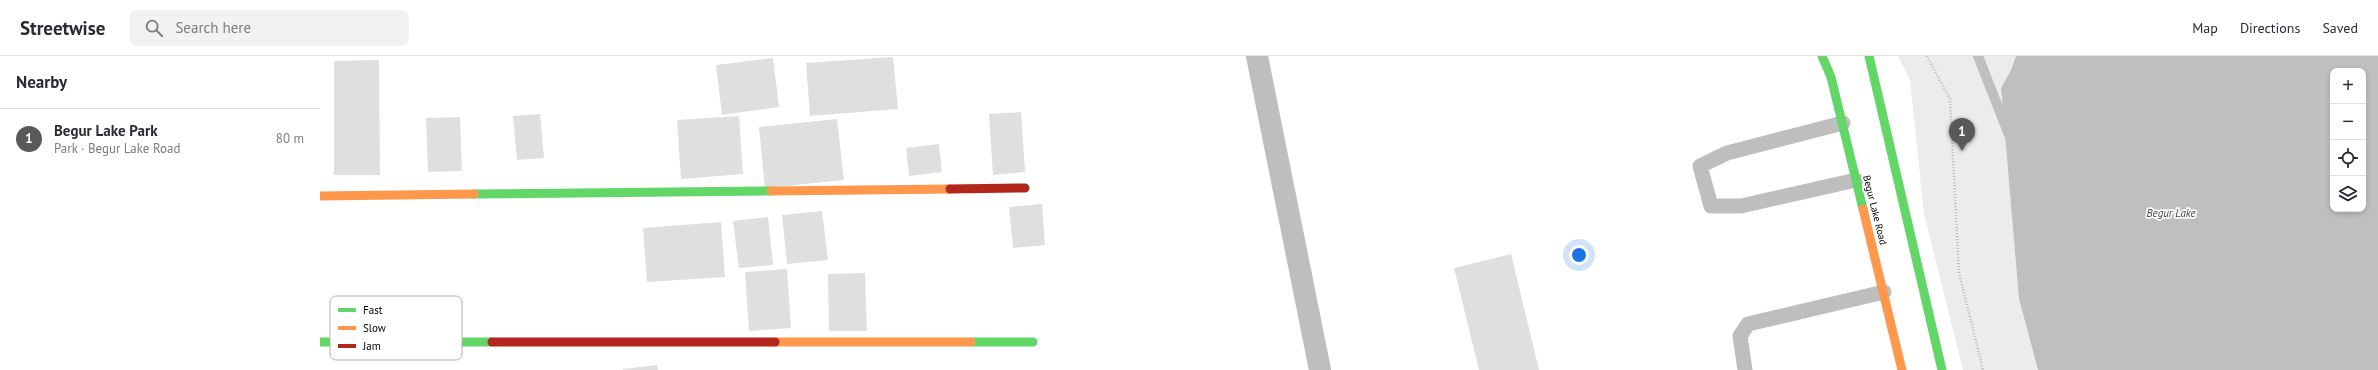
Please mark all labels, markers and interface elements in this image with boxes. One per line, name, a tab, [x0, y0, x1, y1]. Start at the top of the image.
search box	[129, 10, 409, 46]
text: Streetwise	[20, 16, 105, 40]
icon: search	[143, 17, 165, 39]
text: Search here	[175, 18, 251, 37]
text: Map	[2192, 19, 2218, 37]
text: Directions	[2240, 19, 2300, 37]
text: Saved	[2322, 19, 2358, 37]
map controls	[2330, 68, 2366, 212]
button: +	[2330, 68, 2366, 104]
text: Nearby	[16, 71, 67, 93]
button: −	[2330, 104, 2366, 140]
pin: 1	[1949, 118, 1975, 151]
text: Begur Lake Park	[54, 121, 158, 140]
text: 1	[25, 130, 33, 147]
text: 80 m	[276, 130, 304, 147]
text: Park · Begur Lake Road	[54, 140, 180, 157]
button: locate	[2330, 140, 2366, 176]
street label: Begur Lake Road	[1860, 174, 1890, 246]
button: layers	[2330, 176, 2366, 212]
water label: Begur Lake	[2146, 206, 2196, 220]
your location	[1569, 245, 1589, 265]
legend	[330, 296, 462, 360]
text: Fast	[363, 303, 383, 317]
text: Slow	[363, 321, 386, 335]
text: Jam	[362, 339, 381, 353]

